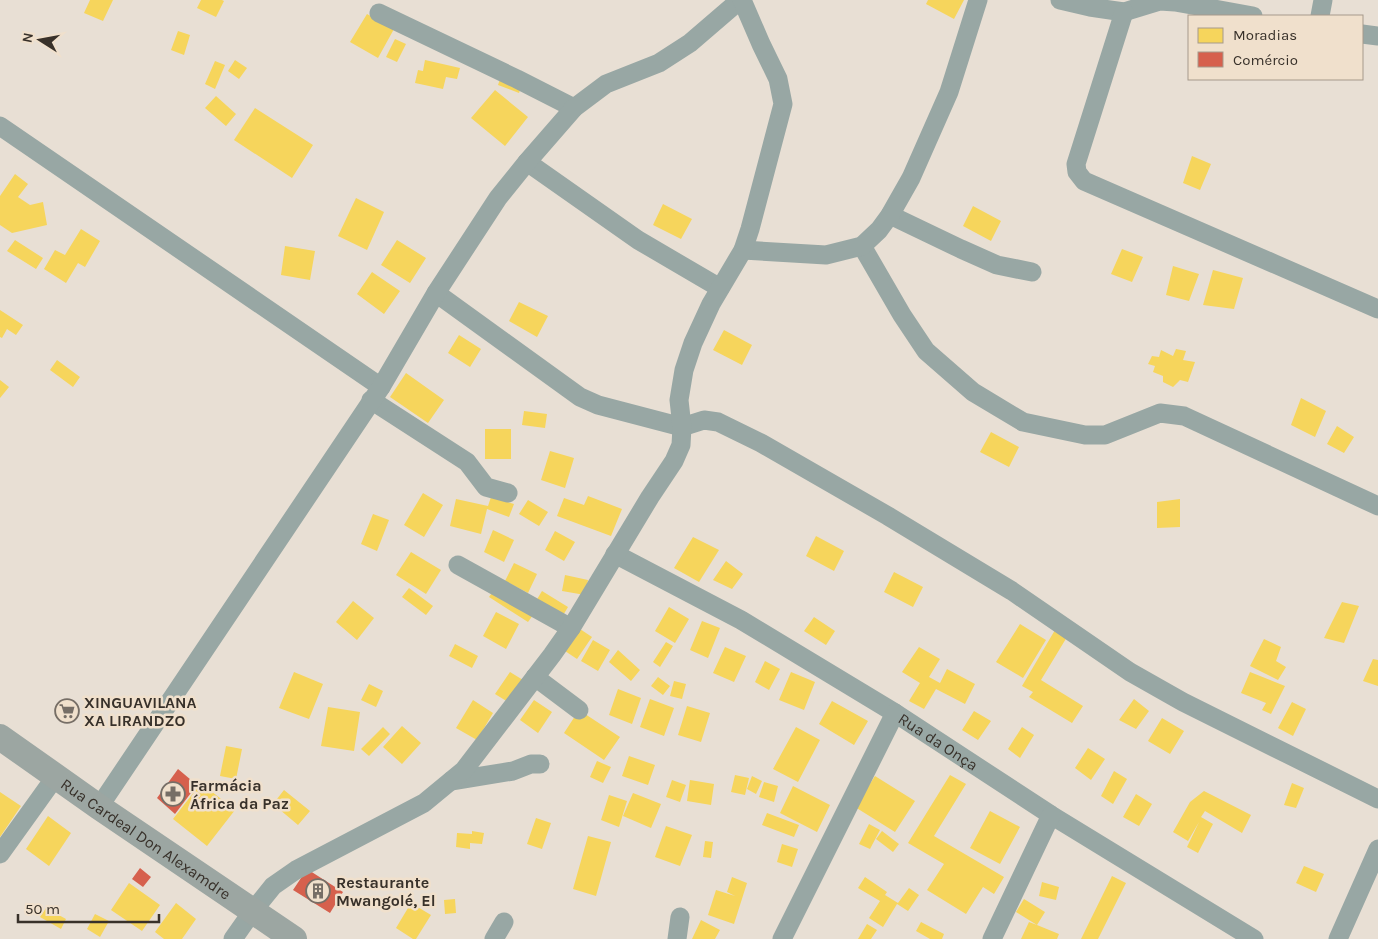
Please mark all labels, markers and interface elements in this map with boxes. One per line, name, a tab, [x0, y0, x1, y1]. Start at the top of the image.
north arrow	[15, 15, 65, 65]
legend	[1188, 15, 1363, 80]
text: Moradias	[1233, 26, 1297, 44]
text: N	[18, 31, 37, 44]
text: Comércio	[1233, 51, 1298, 69]
place label: XINGUAVILANA XA LIRANDZO	[84, 693, 197, 730]
supermarket icon: XINGUAVILANA XA LIRANDZO	[54, 698, 80, 724]
street label: Rua da Onça	[895, 709, 982, 775]
street label: Rua Cardeal Don Alexamdre	[57, 774, 234, 904]
place label: Farmácia África da Paz	[190, 776, 289, 813]
pharmacy icon: Farmácia África da Paz	[160, 781, 186, 807]
place label: Restaurante Mwangolé, El	[336, 873, 436, 910]
building icon: Restaurante Mwangolé, El	[305, 878, 331, 904]
scale bar	[18, 892, 159, 924]
text: 50 m	[25, 900, 60, 918]

